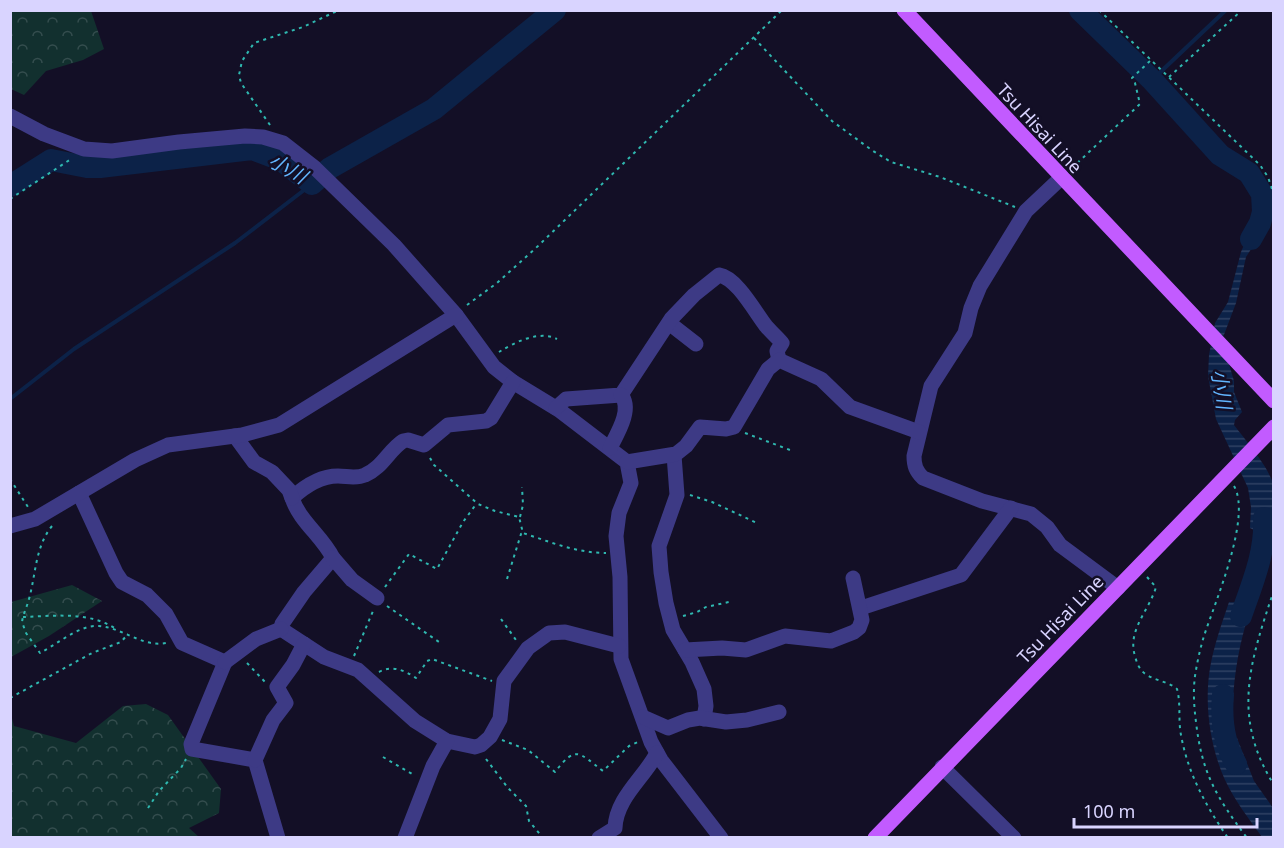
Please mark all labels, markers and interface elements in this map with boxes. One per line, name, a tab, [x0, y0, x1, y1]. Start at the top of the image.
street label: Tsu Hisai Line	[992, 78, 1088, 178]
water label: 小川	[264, 146, 314, 191]
water label: 小川	[1206, 367, 1239, 413]
street label: Tsu Hisai Line	[1012, 569, 1108, 669]
scale bar	[1074, 791, 1257, 829]
text: 100 m	[1083, 799, 1135, 823]

